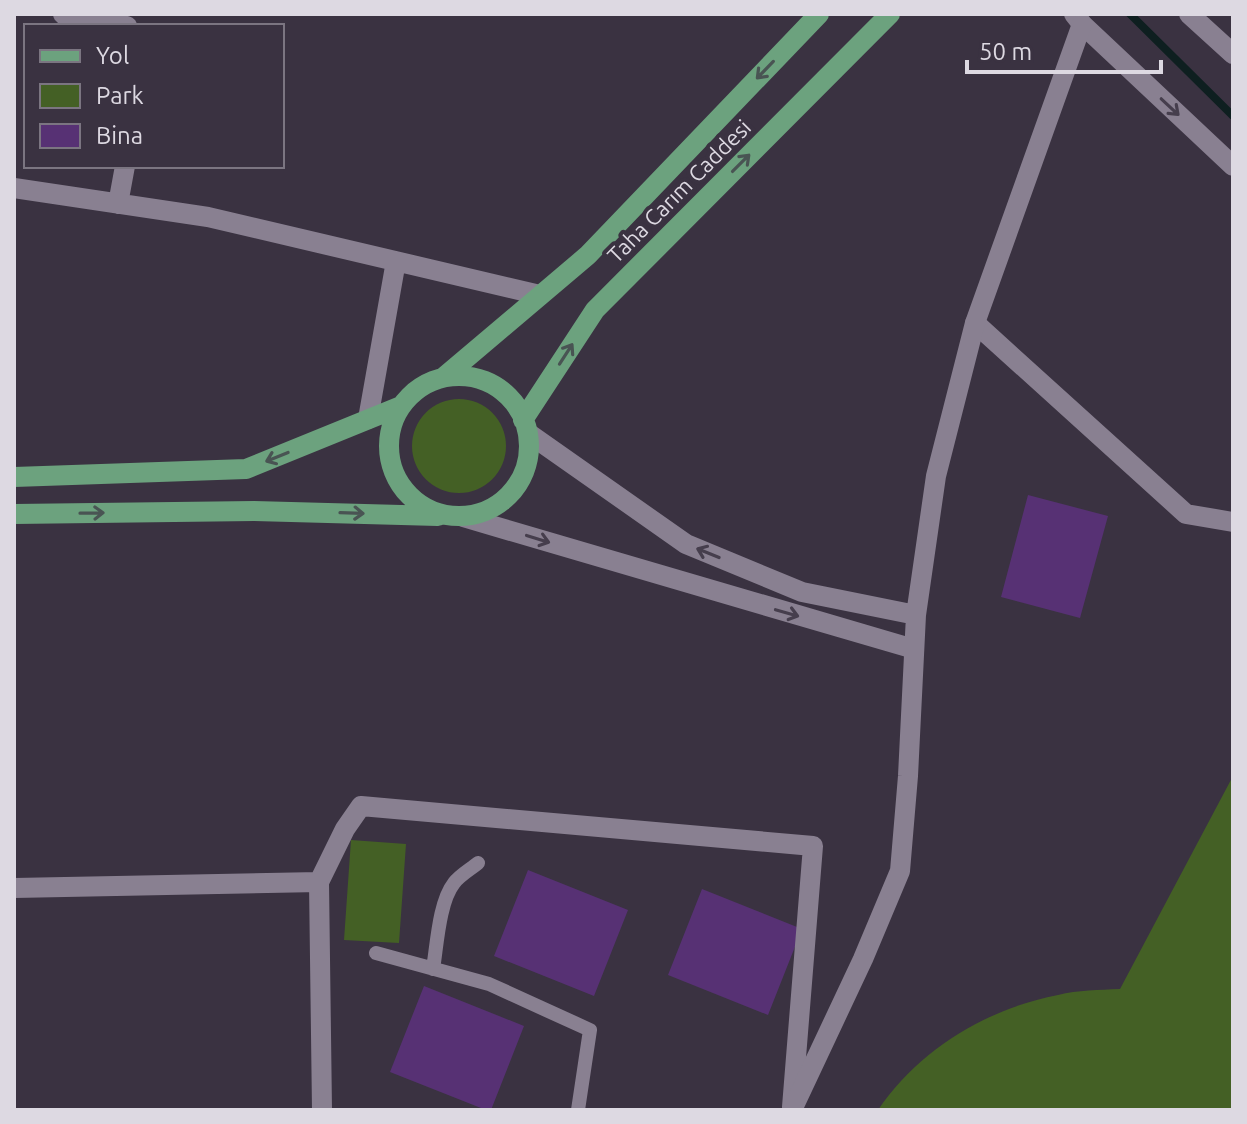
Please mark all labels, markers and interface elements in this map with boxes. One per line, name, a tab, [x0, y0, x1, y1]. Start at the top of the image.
legend	[24, 24, 284, 168]
scale bar	[967, 24, 1161, 74]
text: 50 m	[979, 38, 1032, 65]
text: Yol	[96, 42, 129, 69]
one-way arrow	[756, 60, 775, 80]
text: Park	[96, 82, 144, 109]
one-way arrow	[1160, 97, 1180, 116]
street label: Taha Carım Caddesi	[602, 114, 755, 267]
text: Bina	[96, 122, 143, 149]
one-way arrow	[731, 154, 751, 173]
one-way arrow	[558, 344, 574, 366]
one-way arrow	[265, 450, 290, 465]
one-way arrow	[78, 505, 105, 520]
one-way arrow	[338, 506, 365, 521]
one-way arrow	[525, 532, 551, 547]
one-way arrow	[696, 545, 721, 559]
one-way arrow	[774, 606, 800, 621]

